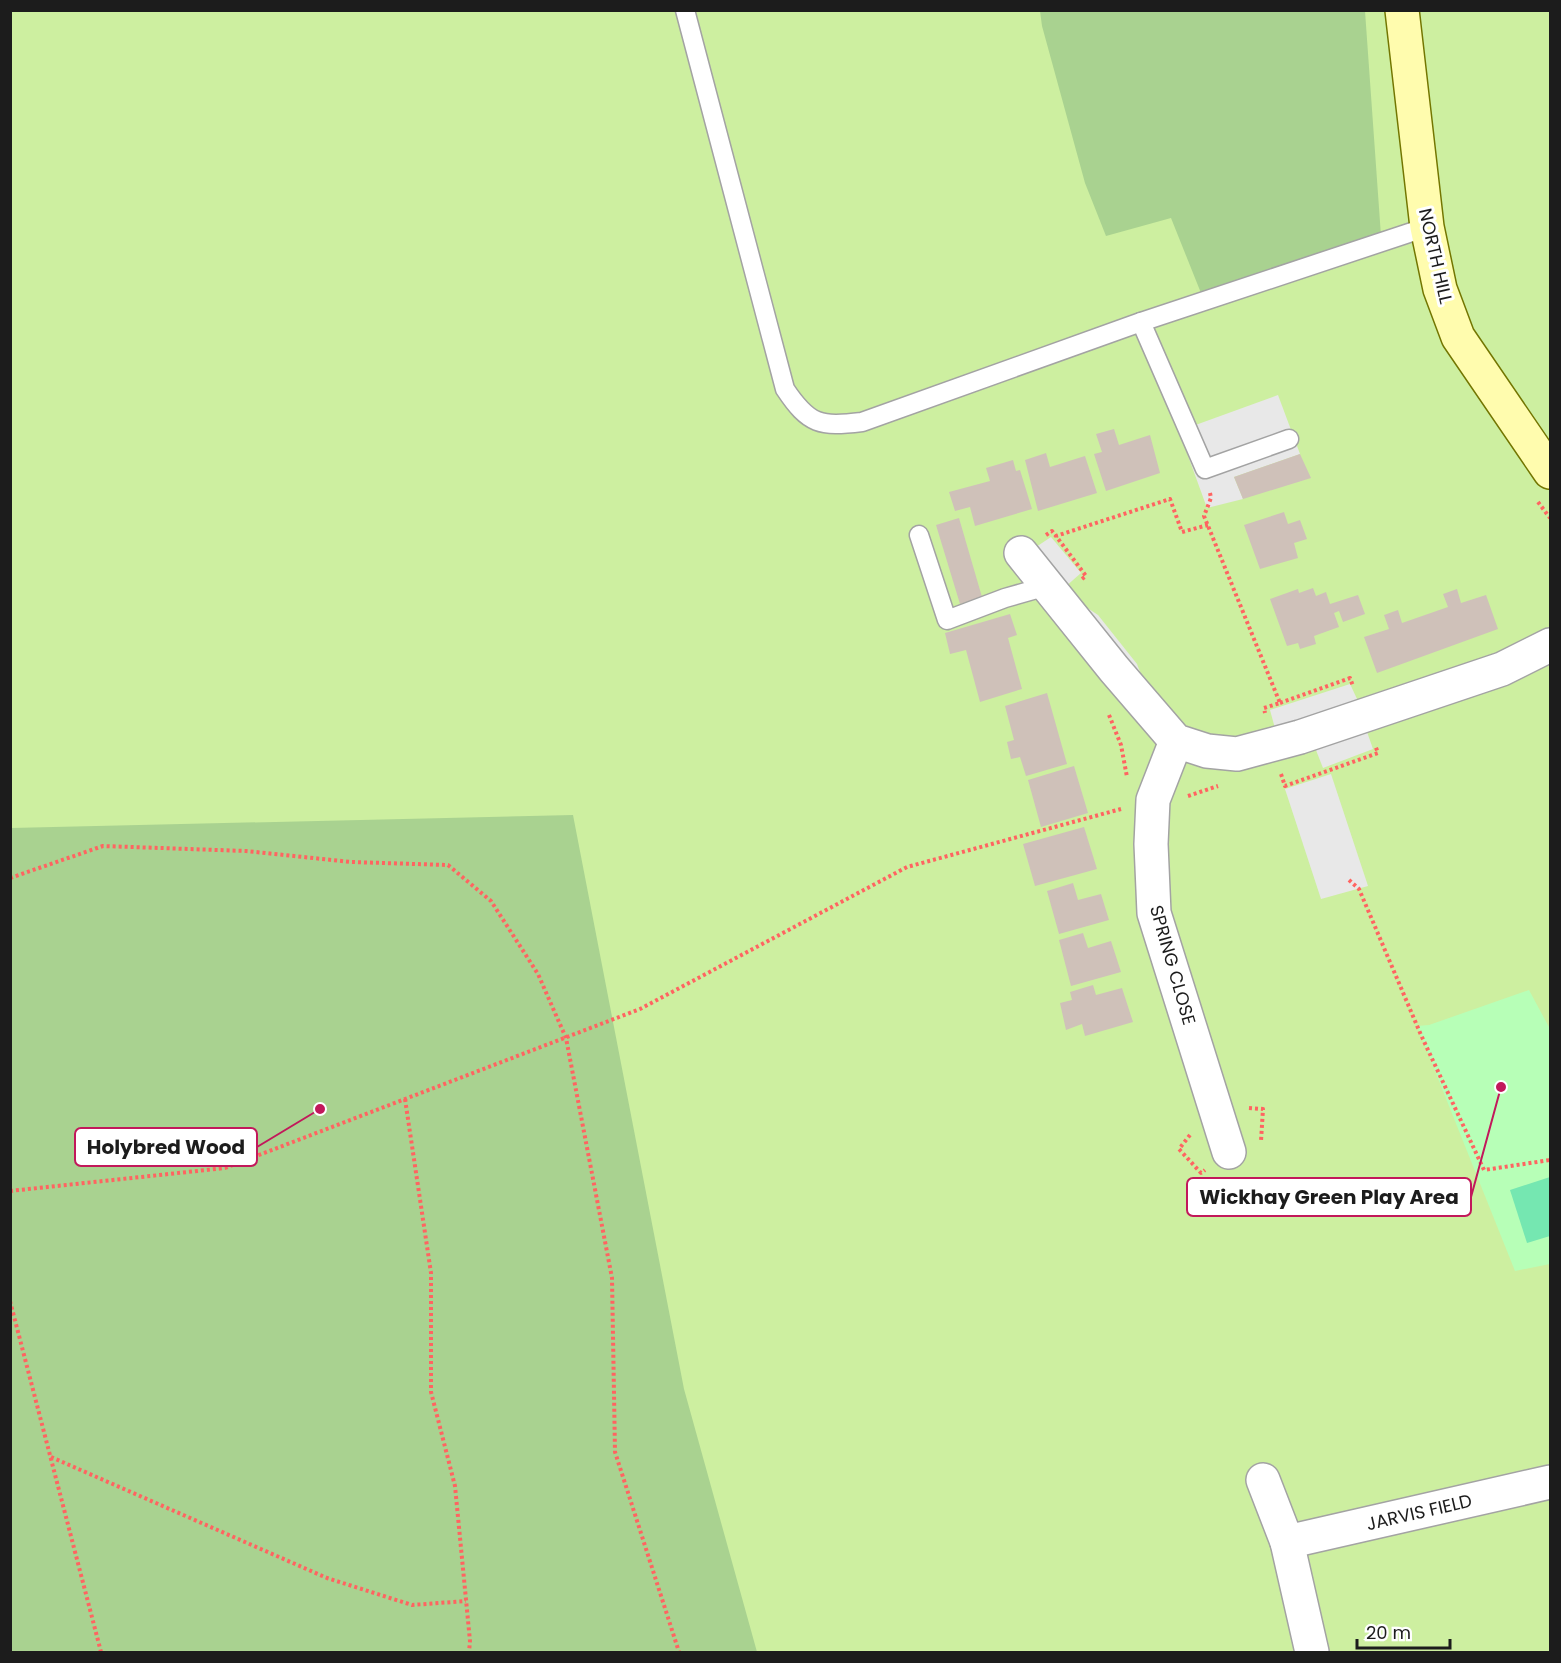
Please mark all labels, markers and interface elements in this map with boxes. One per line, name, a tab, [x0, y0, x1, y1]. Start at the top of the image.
street label: NORTH HILL	[1413, 206, 1459, 306]
street label: SPRING CLOSE	[1144, 902, 1202, 1028]
callout: Holybred Wood	[75, 1128, 257, 1166]
text: Holybred Wood	[87, 1133, 245, 1161]
callout: Wickhay Green Play Area	[1187, 1178, 1471, 1216]
text: Wickhay Green Play Area	[1199, 1183, 1459, 1211]
street label: JARVIS FIELD	[1364, 1488, 1474, 1536]
scale bar	[1357, 1612, 1450, 1650]
text: 20 m	[1366, 1620, 1411, 1645]

